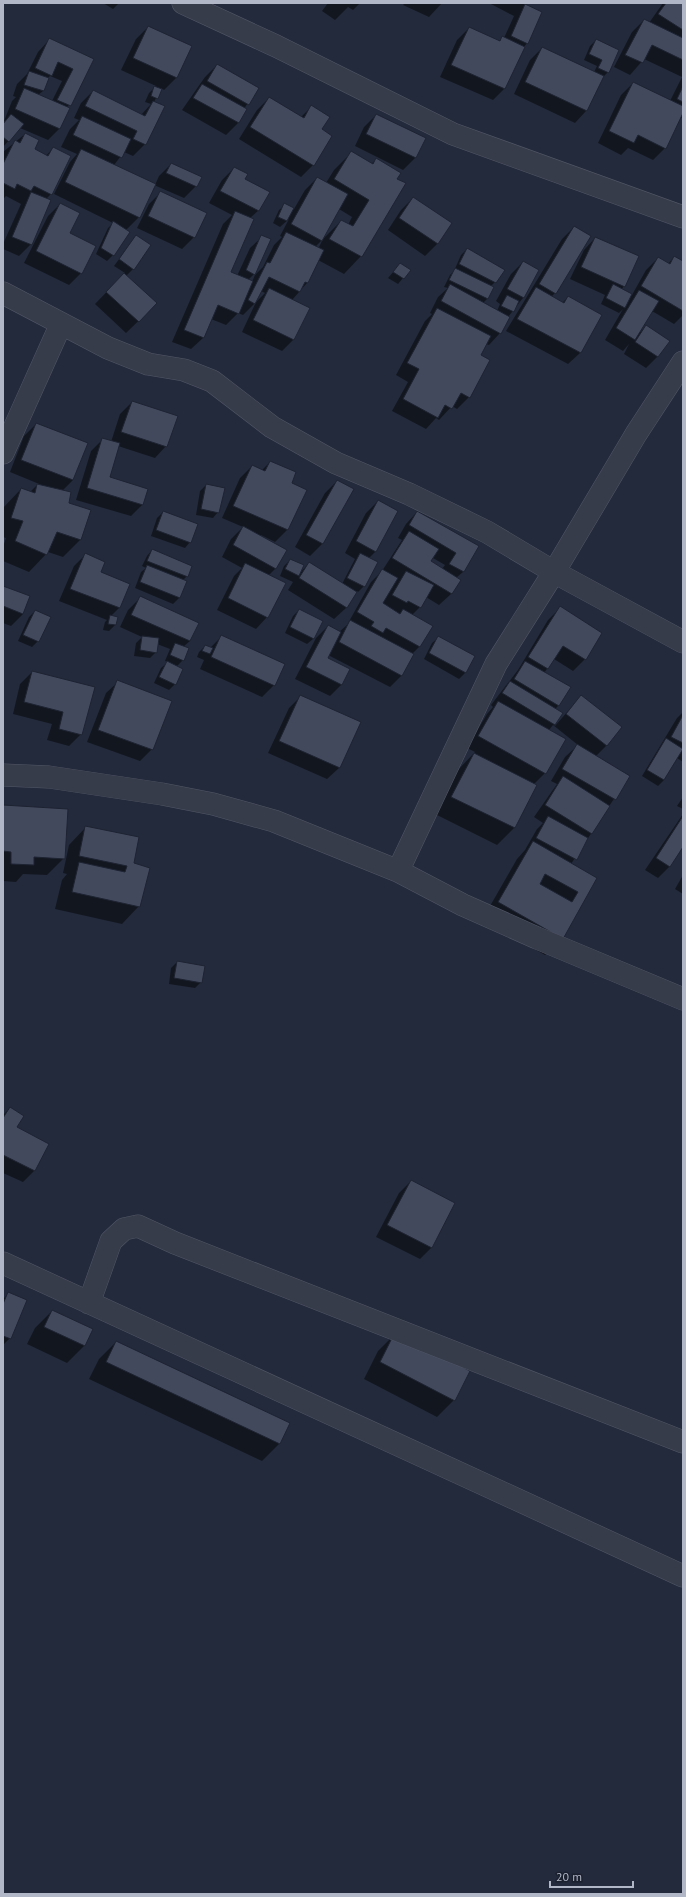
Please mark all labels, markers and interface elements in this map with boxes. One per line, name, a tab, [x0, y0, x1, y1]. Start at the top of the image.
scale bar	[550, 1863, 633, 1889]
text: 20 m	[556, 1869, 582, 1884]

